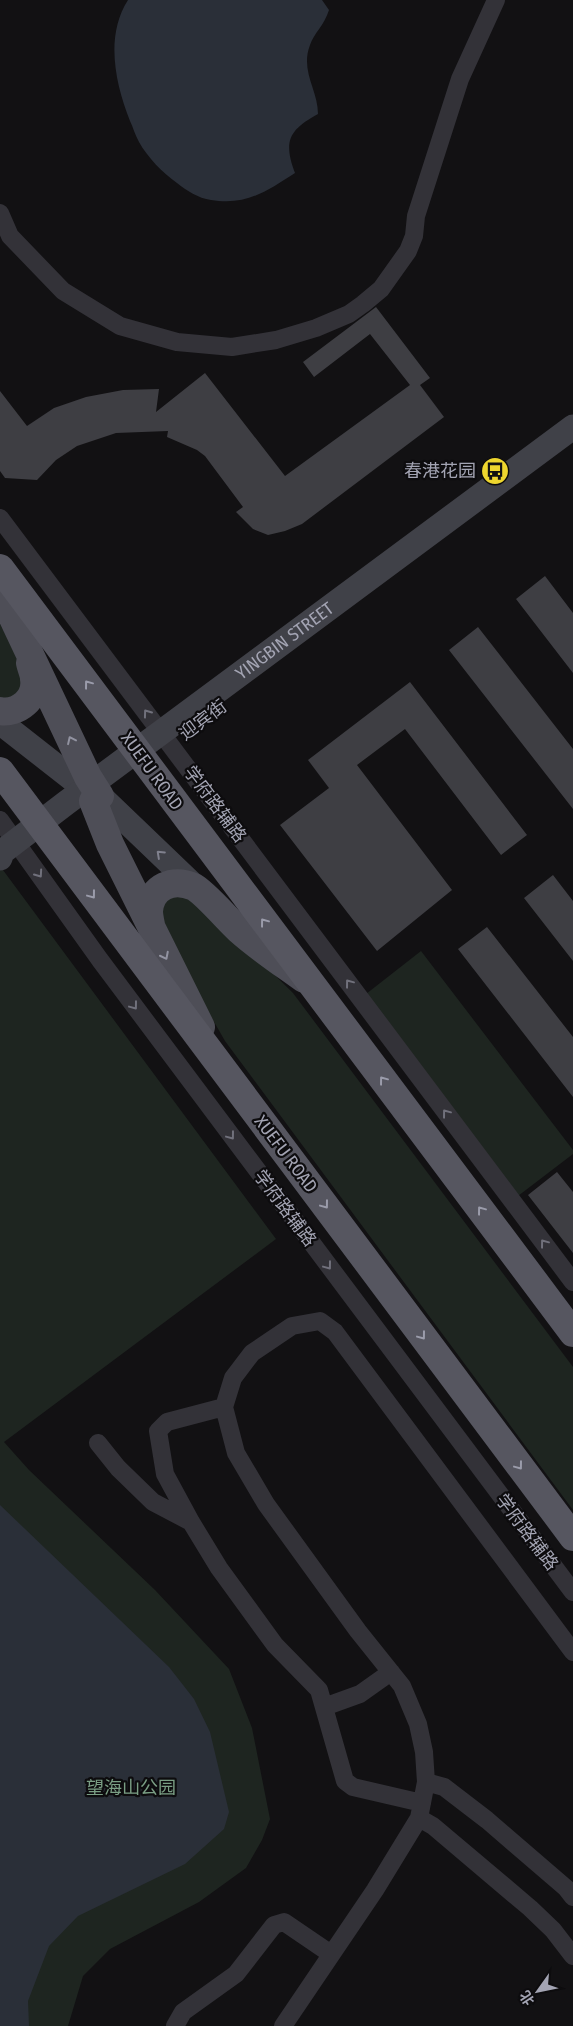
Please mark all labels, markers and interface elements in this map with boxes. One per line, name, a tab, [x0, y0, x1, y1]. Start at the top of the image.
bus stop icon: 春港花园	[480, 456, 510, 486]
place label: 春港花园	[404, 460, 476, 482]
street label: YINGBIN STREET	[231, 597, 338, 685]
one-way arrow	[85, 680, 94, 690]
street label: 迎宾街	[175, 695, 231, 745]
one-way arrow	[144, 709, 153, 719]
street label: XUEFU ROAD	[116, 728, 188, 814]
one-way arrow	[67, 736, 77, 745]
street label: 学府路辅路	[179, 761, 251, 847]
one-way arrow	[157, 851, 166, 860]
one-way arrow	[33, 868, 42, 878]
one-way arrow	[86, 889, 95, 899]
one-way arrow	[262, 919, 270, 928]
one-way arrow	[159, 951, 169, 960]
one-way arrow	[346, 979, 355, 989]
one-way arrow	[128, 1000, 137, 1010]
one-way arrow	[380, 1076, 389, 1086]
one-way arrow	[443, 1109, 452, 1119]
street label: XUEFU ROAD	[250, 1111, 322, 1197]
one-way arrow	[225, 1130, 234, 1140]
street label: 学府路辅路	[249, 1165, 321, 1251]
one-way arrow	[319, 1199, 327, 1208]
one-way arrow	[478, 1207, 486, 1216]
one-way arrow	[541, 1240, 549, 1249]
one-way arrow	[322, 1260, 331, 1270]
one-way arrow	[416, 1330, 425, 1340]
one-way arrow	[514, 1460, 522, 1469]
street label: 学府路辅路	[491, 1489, 563, 1575]
park label: 望海山公园	[86, 1777, 176, 1799]
north arrow	[513, 1966, 563, 2016]
text: 北	[517, 1987, 538, 2008]

